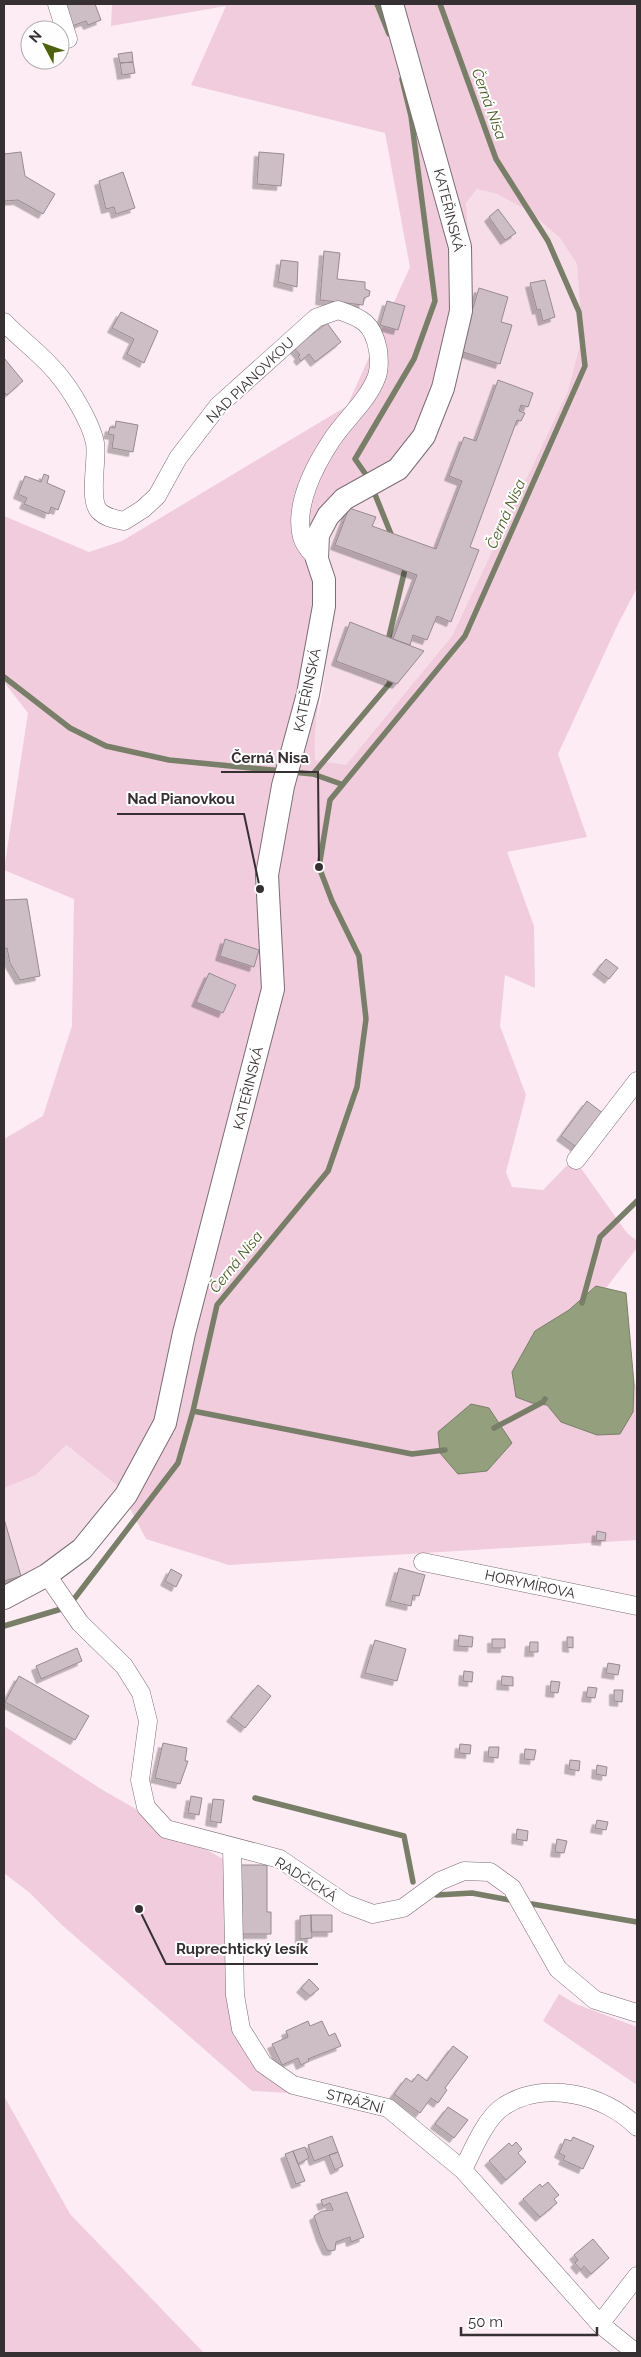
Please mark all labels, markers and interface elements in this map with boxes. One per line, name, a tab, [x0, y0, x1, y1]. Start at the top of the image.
north arrow	[20, 20, 70, 70]
text: N	[26, 27, 45, 46]
water label: Černá Nisa	[468, 66, 511, 142]
street label: KATEŘINSKÁ	[431, 166, 469, 254]
street label: NAD PIANOVKOU	[203, 334, 297, 426]
water label: Černá Nisa	[482, 476, 529, 552]
street label: KATEŘINSKÁ	[288, 646, 324, 733]
callout: Černá Nisa	[221, 742, 318, 772]
text: Černá Nisa	[231, 749, 309, 767]
callout: Nad Pianovkou	[117, 784, 244, 814]
text: Nad Pianovkou	[127, 790, 235, 808]
street label: KATEŘINSKÁ	[228, 1044, 266, 1131]
water label: Černá Nisa	[205, 1227, 266, 1297]
street label: HORYMÍROVA	[483, 1566, 577, 1601]
street label: RADČICKÁ	[272, 1852, 341, 1905]
callout: Ruprechtický lesík	[166, 1934, 318, 1964]
text: Ruprechtický lesík	[176, 1940, 309, 1958]
street label: STRÁŽNÍ	[325, 2085, 386, 2116]
scale bar	[461, 2304, 597, 2336]
text: 50 m	[468, 2313, 503, 2331]

